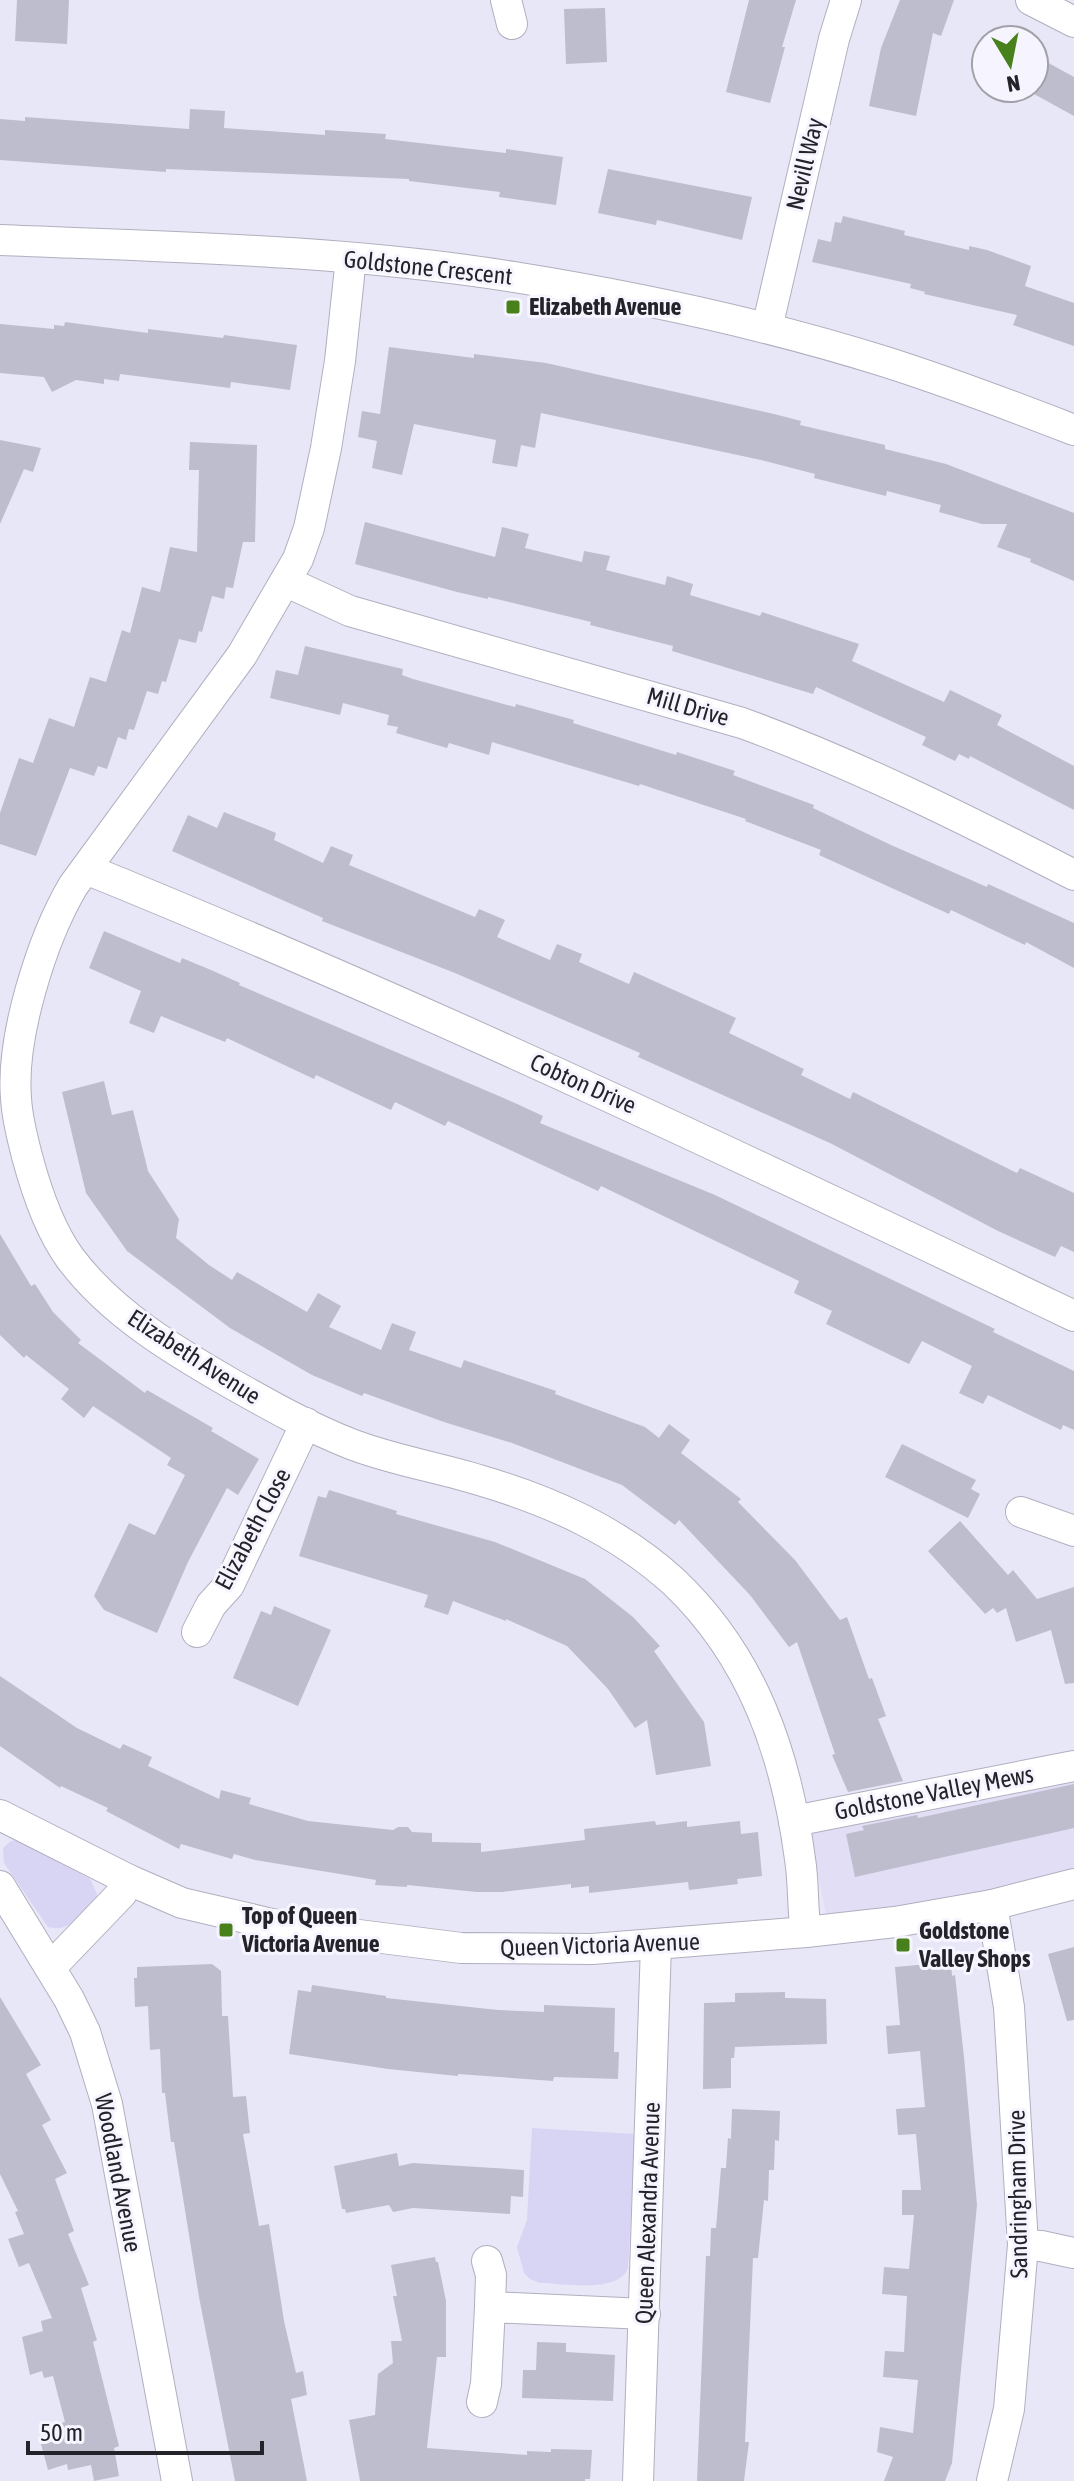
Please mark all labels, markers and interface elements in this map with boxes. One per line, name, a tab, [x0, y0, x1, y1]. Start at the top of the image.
north arrow	[970, 24, 1050, 104]
text: N	[1005, 70, 1022, 98]
street label: Nevill Way	[781, 115, 828, 213]
street label: Goldstone Crescent	[342, 245, 514, 290]
place label: Elizabeth Avenue	[529, 293, 682, 320]
marker: Elizabeth Avenue	[504, 298, 522, 316]
street label: Mill Drive	[644, 682, 732, 731]
street label: Cobton Drive	[526, 1048, 640, 1119]
street label: Elizabeth Avenue	[123, 1304, 266, 1409]
street label: Elizabeth Close	[209, 1463, 296, 1594]
street label: Goldstone Valley Mews	[832, 1760, 1036, 1825]
place label: Top of Queen Victoria Avenue	[241, 1902, 380, 1957]
place label: Goldstone Valley Shops	[918, 1917, 1031, 1972]
marker: Top of Queen Victoria Avenue	[217, 1921, 235, 1939]
street label: Queen Victoria Avenue	[500, 1928, 700, 1961]
marker: Goldstone Valley Shops	[894, 1936, 912, 1954]
street label: Woodland Avenue	[90, 2091, 147, 2254]
street label: Queen Alexandra Avenue	[630, 2102, 665, 2324]
street label: Sandringham Drive	[1003, 2109, 1032, 2279]
scale bar	[28, 2405, 262, 2455]
text: 50 m	[40, 2419, 83, 2446]

